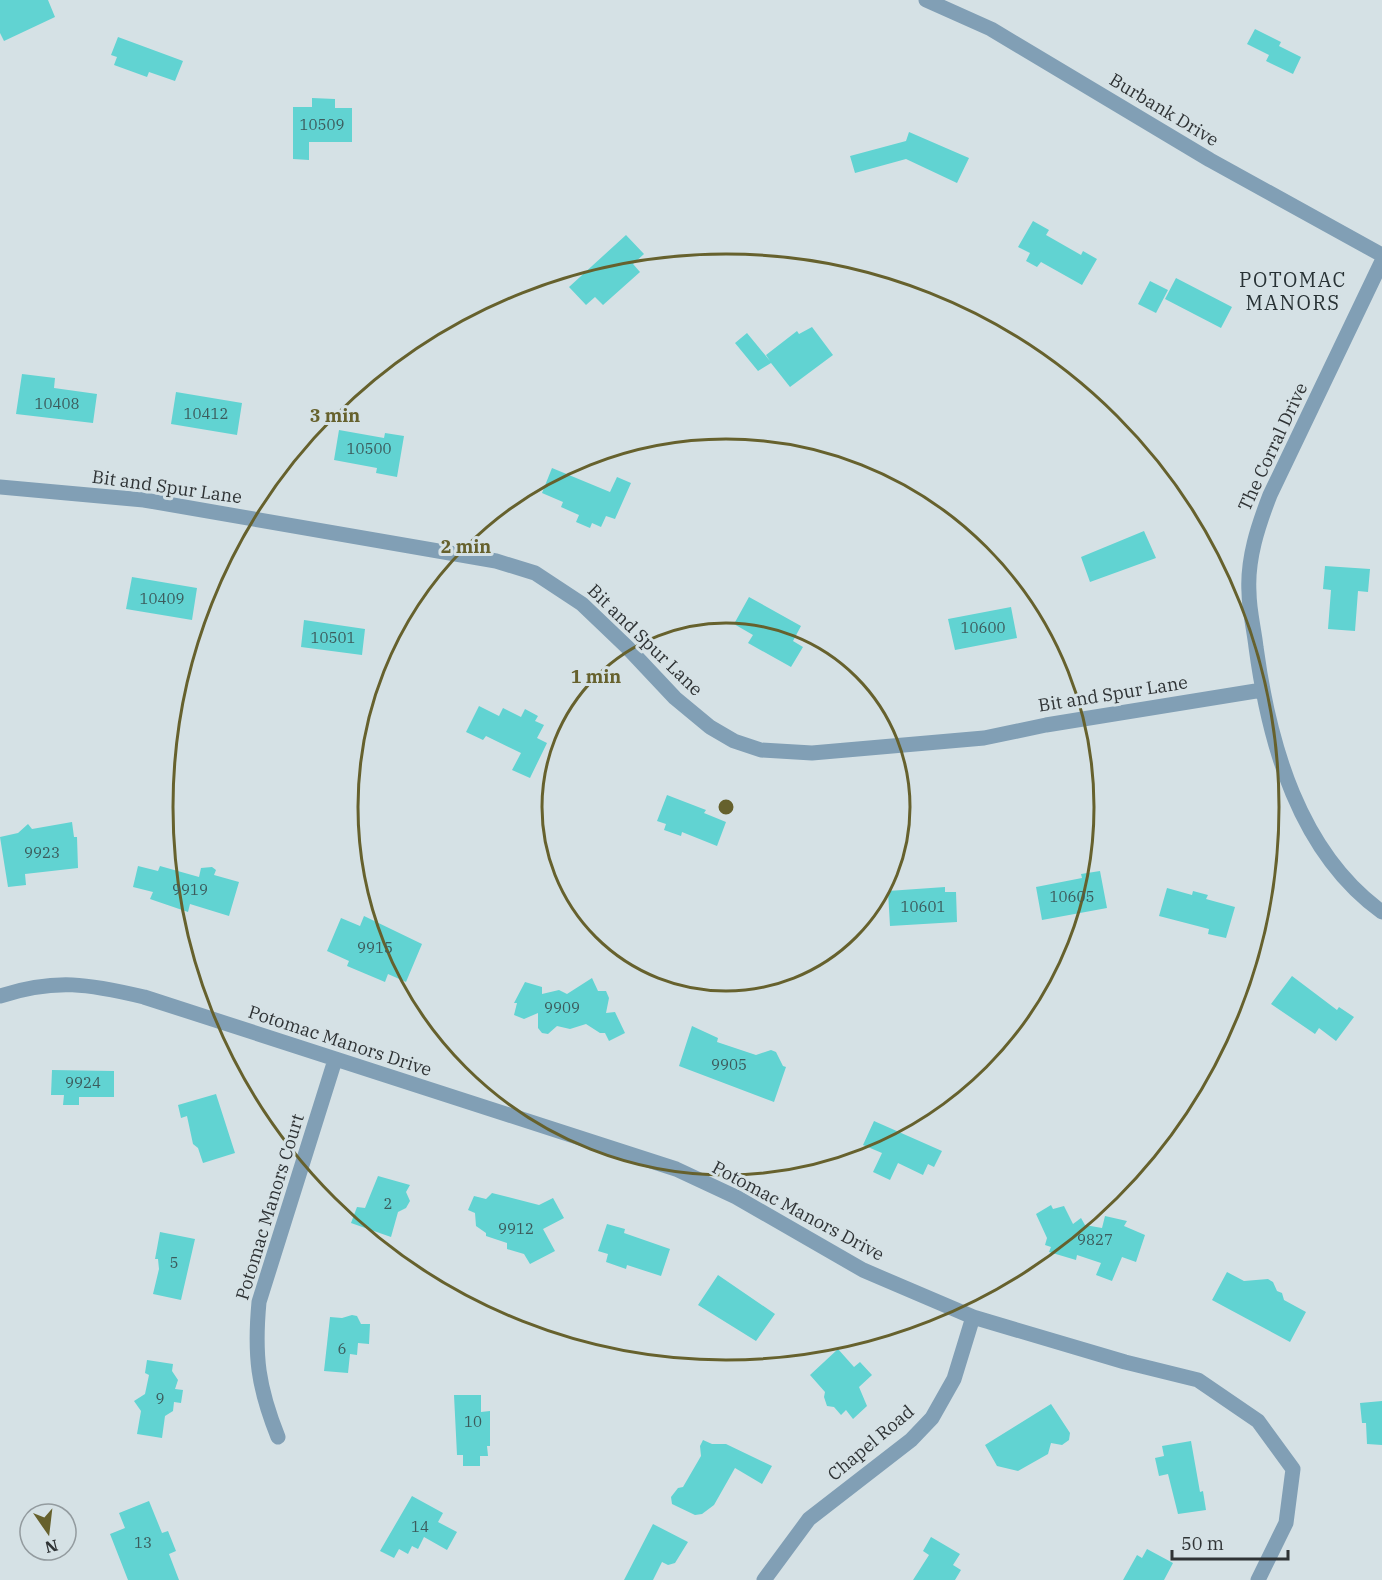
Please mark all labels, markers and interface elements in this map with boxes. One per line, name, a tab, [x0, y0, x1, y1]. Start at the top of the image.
street label: Burbank Drive	[1105, 68, 1223, 151]
house number: 10509	[299, 115, 345, 134]
district label: POTOMAC MANORS	[1239, 266, 1347, 316]
street label: The Corral Drive	[1233, 379, 1312, 515]
house number: 10408	[34, 394, 80, 413]
house number: 10412	[183, 404, 229, 423]
text: 3 min	[310, 404, 360, 427]
house number: 10500	[346, 439, 392, 458]
street label: Bit and Spur Lane	[91, 465, 244, 508]
text: 2 min	[441, 535, 491, 558]
street label: Bit and Spur Lane	[583, 579, 708, 700]
house number: 10409	[139, 589, 185, 608]
house number: 10600	[960, 618, 1006, 637]
house number: 10501	[310, 628, 356, 647]
text: 1 min	[571, 665, 621, 688]
street label: Bit and Spur Lane	[1036, 670, 1189, 717]
centre of rings	[716, 797, 736, 817]
house number: 9923	[24, 843, 60, 862]
house number: 9919	[172, 880, 208, 899]
house number: 10605	[1049, 887, 1095, 906]
house number: 10601	[900, 897, 946, 916]
house number: 9915	[357, 938, 393, 957]
house number: 9909	[544, 998, 580, 1017]
street label: Potomac Manors Drive	[246, 1000, 435, 1081]
house number: 9905	[711, 1055, 747, 1074]
house number: 9924	[65, 1073, 101, 1092]
street label: Potomac Manors Court	[230, 1111, 309, 1303]
street label: Potomac Manors Drive	[708, 1155, 888, 1266]
house number: 2	[383, 1194, 393, 1213]
house number: 9912	[498, 1219, 534, 1238]
house number: 9827	[1077, 1230, 1113, 1249]
house number: 5	[169, 1253, 179, 1272]
house number: 6	[337, 1339, 347, 1358]
house number: 9	[155, 1389, 165, 1408]
street label: Chapel Road	[823, 1400, 919, 1486]
house number: 10	[464, 1412, 482, 1431]
north arrow	[18, 1502, 78, 1562]
house number: 14	[411, 1517, 429, 1536]
scale bar	[1172, 1523, 1288, 1561]
text: 50 m	[1181, 1532, 1224, 1555]
house number: 13	[134, 1533, 152, 1552]
text: N	[43, 1535, 60, 1558]

